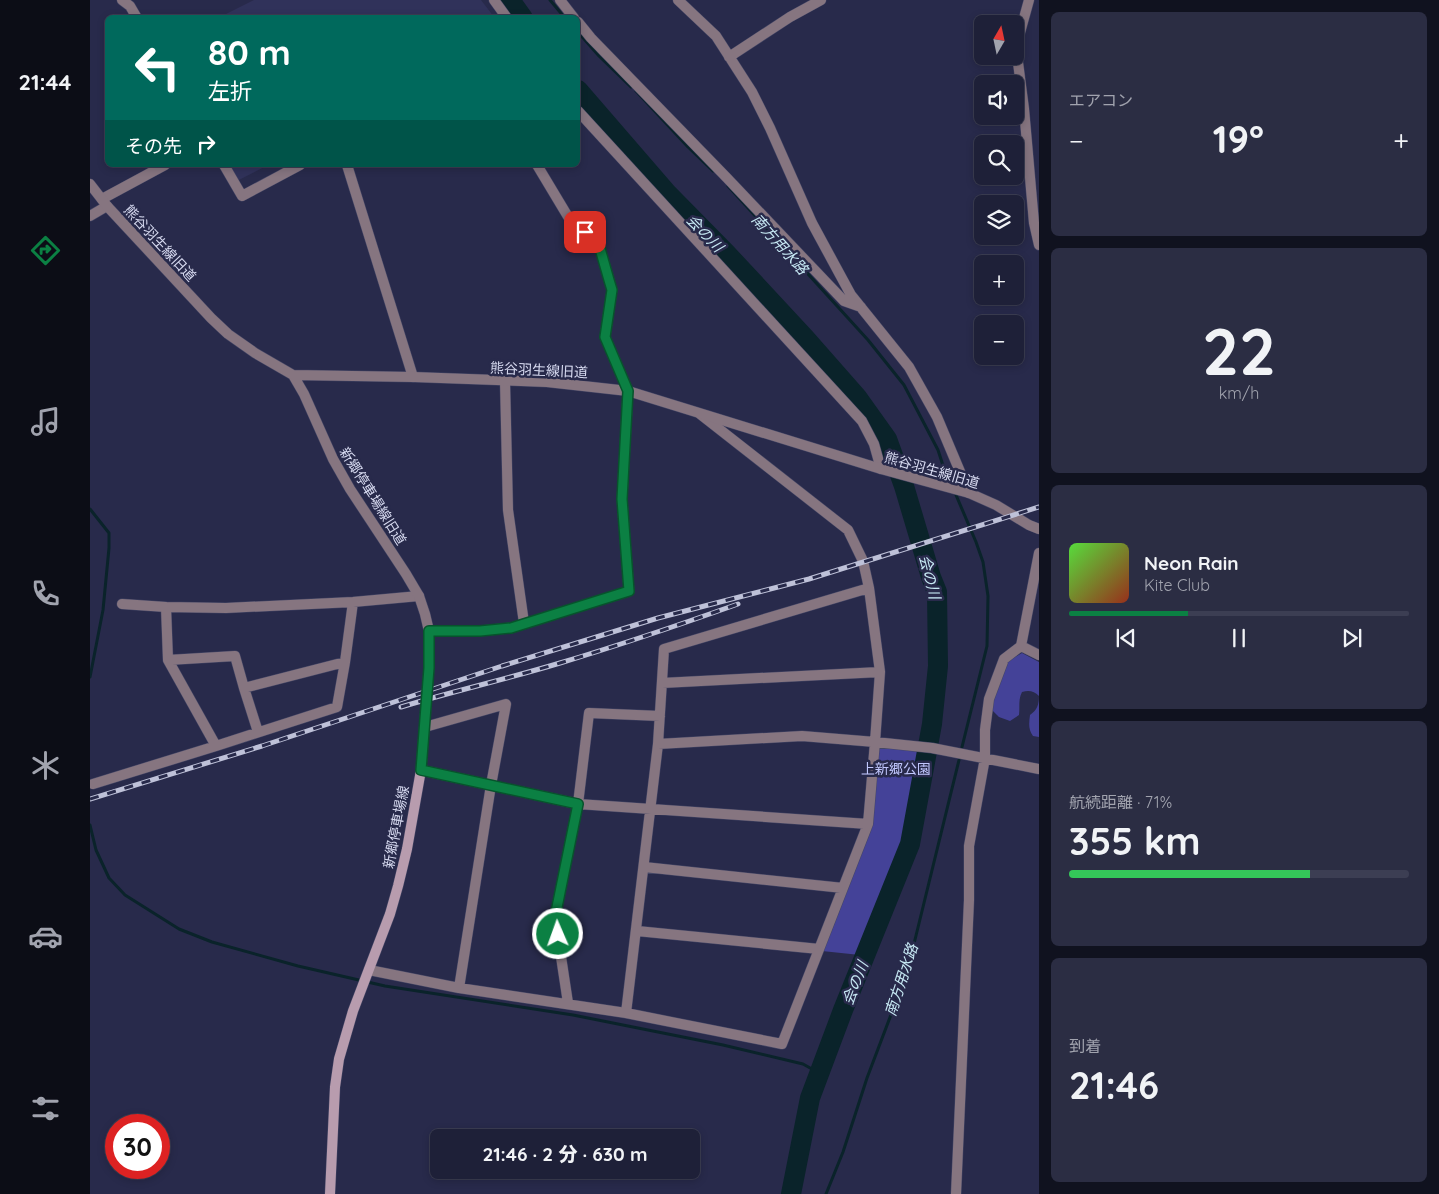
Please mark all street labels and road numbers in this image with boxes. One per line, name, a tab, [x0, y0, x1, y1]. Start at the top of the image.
street label: 熊谷羽生線旧道	[120, 201, 200, 285]
street label: 熊谷羽生線旧道	[490, 358, 588, 382]
street label: 新郷停車場線旧道	[336, 444, 410, 548]
street label: 熊谷羽生線旧道	[882, 448, 982, 492]
street label: 新郷停車場線	[379, 784, 413, 870]

